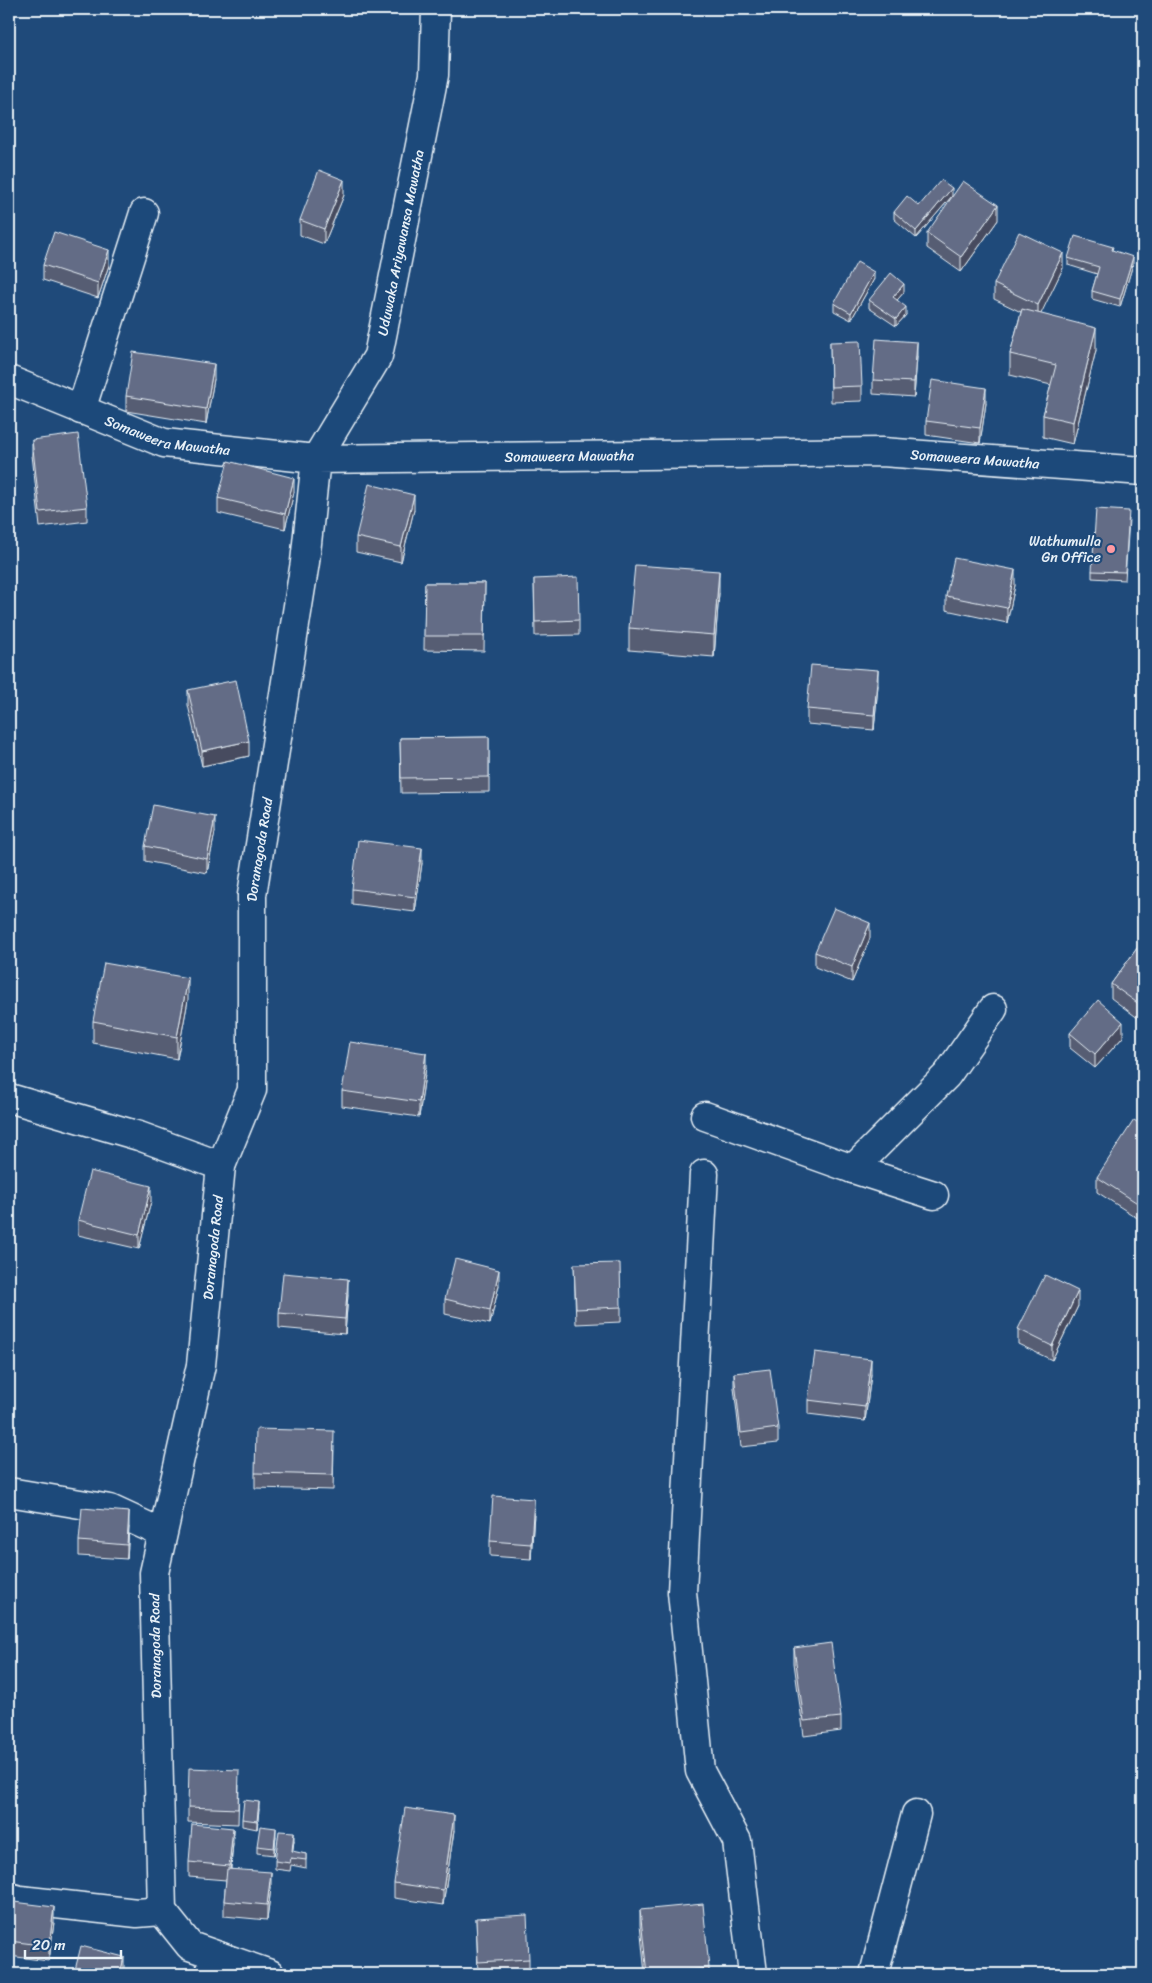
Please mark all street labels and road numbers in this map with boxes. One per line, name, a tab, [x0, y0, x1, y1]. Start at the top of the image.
street label: Uduwaka Ariyawansa Mawatha	[370, 147, 432, 338]
street label: Somaweera Mawatha	[101, 408, 232, 463]
street label: Somaweera Mawatha	[909, 442, 1041, 477]
street label: Somaweera Mawatha	[504, 443, 635, 470]
street label: Doranagoda Road	[240, 794, 281, 901]
street label: Doranagoda Road	[196, 1192, 231, 1301]
street label: Doranagoda Road	[142, 1592, 169, 1699]

